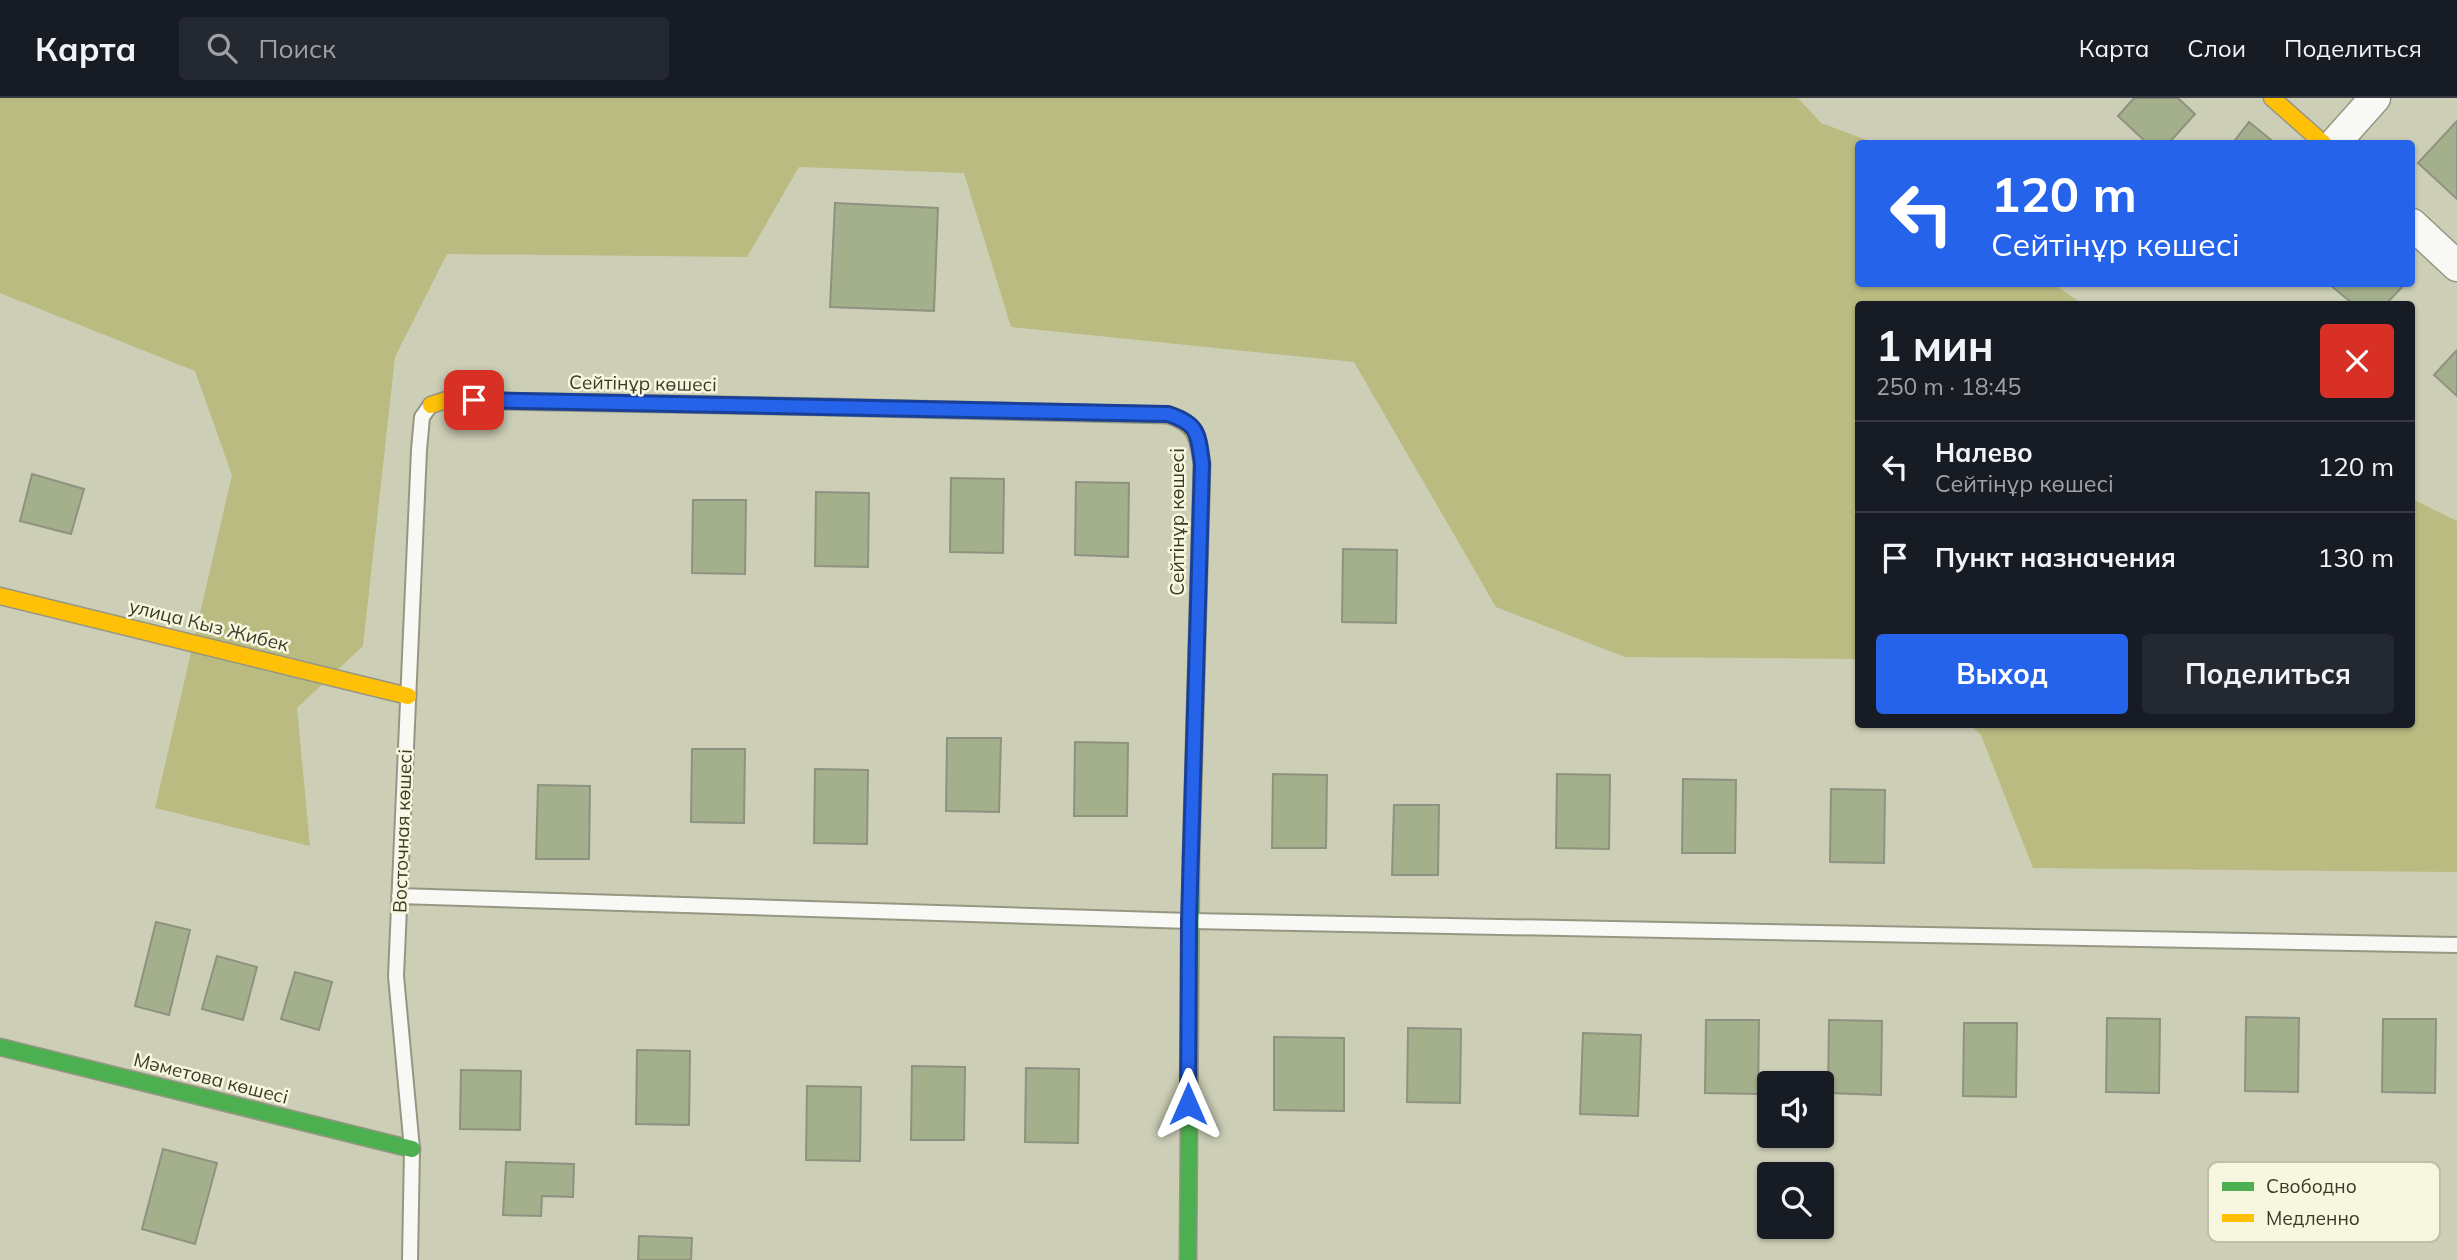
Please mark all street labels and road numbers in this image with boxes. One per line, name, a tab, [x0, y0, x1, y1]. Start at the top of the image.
street label: Сейтінұр көшесі	[569, 370, 717, 396]
street label: Сейтінұр көшесі	[1165, 448, 1189, 596]
street label: улица Кыз Жибек	[127, 594, 292, 657]
street label: Восточная көшесі	[387, 749, 417, 913]
street label: Мәметова көшесі	[131, 1047, 291, 1109]

